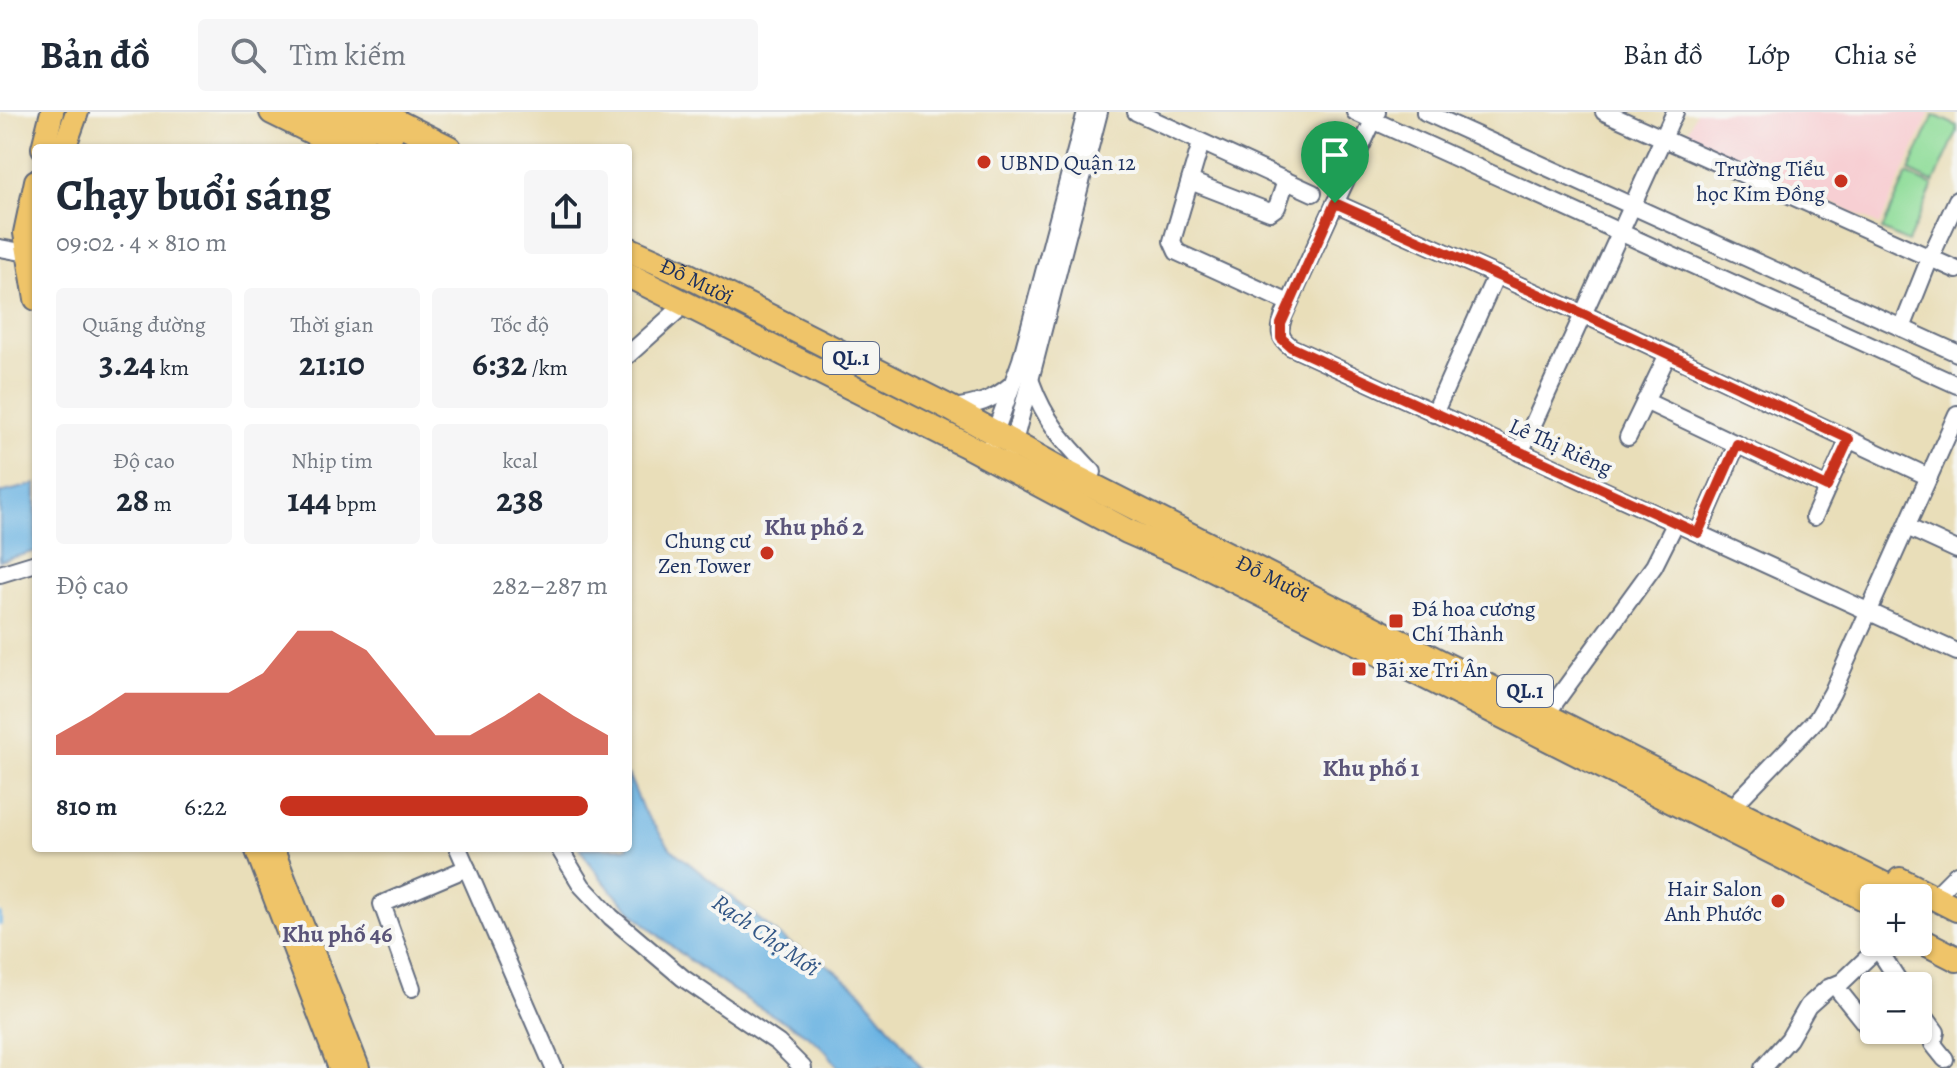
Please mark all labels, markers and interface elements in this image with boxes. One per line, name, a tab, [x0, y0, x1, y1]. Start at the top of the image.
search box	[198, 19, 758, 91]
text: Bản đồ	[40, 29, 150, 81]
icon: search	[226, 33, 270, 77]
text: Tìm kiếm	[290, 35, 406, 75]
text: Bản đồ	[1623, 36, 1703, 74]
text: Lớp	[1747, 36, 1790, 74]
text: Chia sẻ	[1834, 36, 1917, 74]
pin	[1301, 121, 1369, 203]
icon: arrive	[1313, 133, 1357, 177]
place label: UBND Quận 12	[1000, 148, 1136, 178]
marker: UBND Quận 12	[975, 153, 993, 171]
place label: Trường Tiểu học Kim Đồng	[1696, 154, 1825, 209]
text: Chạy buổi sáng	[56, 165, 331, 225]
button: share	[524, 170, 608, 254]
marker: Trường Tiểu học Kim Đồng	[1832, 172, 1850, 190]
text: 09:02 · 4 × 810 m	[56, 225, 227, 260]
street label: Đỗ Mười	[655, 251, 739, 312]
text: Quãng đường	[82, 310, 206, 340]
text: Thời gian	[290, 310, 374, 340]
text: Tốc độ	[491, 310, 549, 340]
text: 3.24	[99, 340, 155, 387]
text: 21:10	[299, 340, 365, 387]
text: 6:32	[472, 340, 527, 387]
road number: QL.1	[823, 342, 879, 374]
text: km	[155, 353, 189, 383]
text: /km	[527, 353, 568, 383]
street label: Lê Thị Riêng	[1504, 411, 1617, 483]
text: Độ cao	[113, 446, 175, 476]
text: Nhịp tim	[291, 446, 373, 476]
text: kcal	[502, 446, 538, 476]
text: 28	[116, 476, 149, 523]
text: 144	[287, 476, 331, 523]
text: 238	[496, 476, 544, 523]
text: m	[149, 489, 172, 519]
text: bpm	[331, 489, 377, 519]
district label: Khu phố 2	[764, 511, 864, 543]
place label: Chung cư Zen Tower	[658, 526, 751, 581]
marker: Chung cư Zen Tower	[758, 544, 776, 562]
street label: Đỗ Mười	[1231, 547, 1315, 610]
text: Độ cao	[56, 568, 128, 603]
text: 282–287 m	[492, 568, 608, 603]
place label: Đá hoa cương Chí Thành	[1412, 594, 1536, 649]
marker: Đá hoa cương Chí Thành	[1387, 612, 1405, 630]
place label: Bãi xe Tri Ân	[1375, 655, 1488, 685]
marker: Bãi xe Tri Ân	[1350, 660, 1368, 678]
road number: QL.1	[1497, 675, 1553, 707]
district label: Khu phố 1	[1323, 752, 1420, 784]
text: 810 m	[56, 789, 117, 824]
text: 6:22	[184, 789, 227, 824]
place label: Hair Salon Anh Phước	[1664, 874, 1762, 929]
map controls	[1860, 884, 1932, 1044]
button: +	[1860, 884, 1932, 956]
water label: Rạch Chợ Mới	[706, 886, 826, 984]
marker: Hair Salon Anh Phước	[1769, 892, 1787, 910]
district label: Khu phố 46	[282, 918, 392, 950]
button: −	[1860, 972, 1932, 1044]

